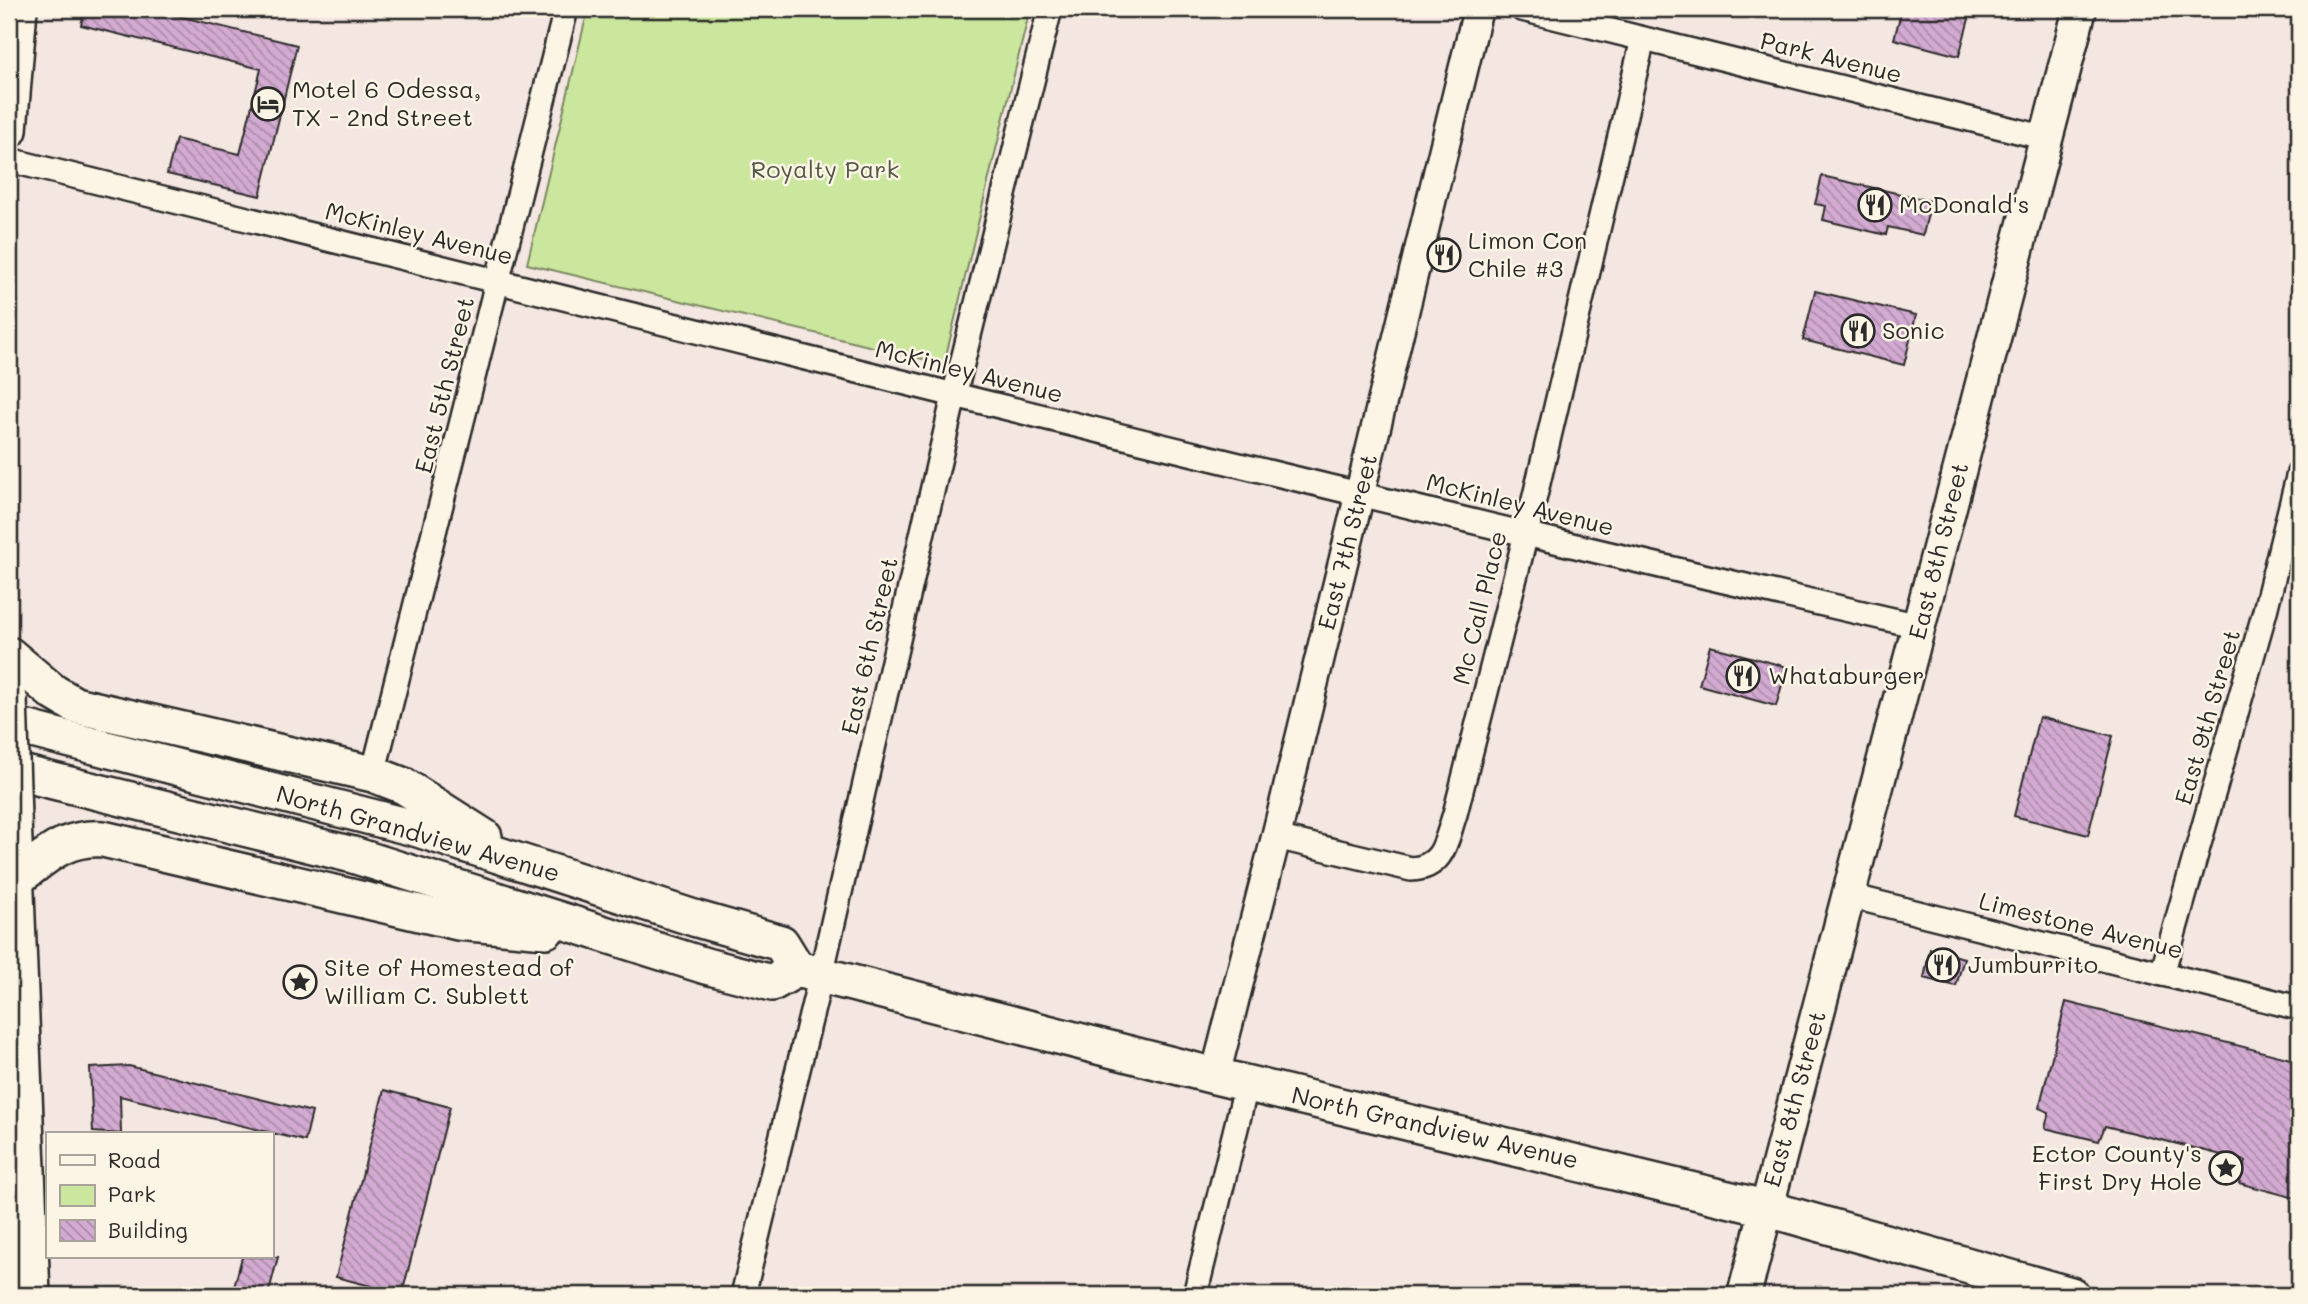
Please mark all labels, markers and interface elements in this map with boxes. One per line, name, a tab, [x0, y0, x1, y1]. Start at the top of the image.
street label: Park Avenue	[1757, 24, 1906, 89]
place label: Motel 6 Odessa, TX - 2nd Street	[292, 73, 481, 132]
hotel icon: Motel 6 Odessa, TX - 2nd Street	[249, 85, 287, 123]
park label: Royalty Park	[751, 153, 899, 184]
restaurant icon: McDonald's	[1856, 186, 1894, 224]
place label: McDonald's	[1899, 188, 2029, 219]
street label: McKinley Avenue	[322, 194, 517, 271]
place label: Limon Con Chile #3	[1468, 224, 1587, 283]
restaurant icon: Limon Con Chile #3	[1425, 236, 1463, 274]
street label: East 5th Street	[407, 293, 480, 476]
restaurant icon: Sonic	[1839, 312, 1877, 350]
place label: Sonic	[1882, 314, 1945, 345]
street label: McKinley Avenue	[872, 332, 1067, 409]
street label: East 7th Street	[1310, 451, 1383, 633]
street label: East 8th Street	[1901, 459, 1975, 642]
street label: McKinley Avenue	[1423, 465, 1618, 542]
street label: Mc Call Place	[1444, 528, 1513, 688]
street label: East 6th Street	[833, 554, 904, 737]
street label: East 9th Street	[2167, 625, 2246, 808]
restaurant icon: Whataburger	[1724, 657, 1762, 695]
place label: Whataburger	[1768, 659, 1924, 690]
street label: North Grandview Avenue	[273, 777, 564, 888]
street label: Limestone Avenue	[1976, 884, 2187, 965]
restaurant icon: Jumburrito	[1924, 946, 1962, 984]
place label: Jumburrito	[1968, 948, 2098, 979]
place label: Site of Homestead of William C. Sublett	[324, 951, 574, 1010]
place icon: Site of Homestead of William C. Sublett	[281, 963, 319, 1001]
street label: East 8th Street	[1755, 1007, 1832, 1190]
street label: North Grandview Avenue	[1289, 1078, 1582, 1175]
legend	[46, 1132, 273, 1258]
place label: Ector County's First Dry Hole	[2032, 1137, 2202, 1196]
text: Road	[108, 1146, 160, 1173]
place icon: Ector County's First Dry Hole	[2207, 1149, 2245, 1187]
text: Park	[108, 1180, 156, 1207]
text: Building	[108, 1216, 188, 1243]

